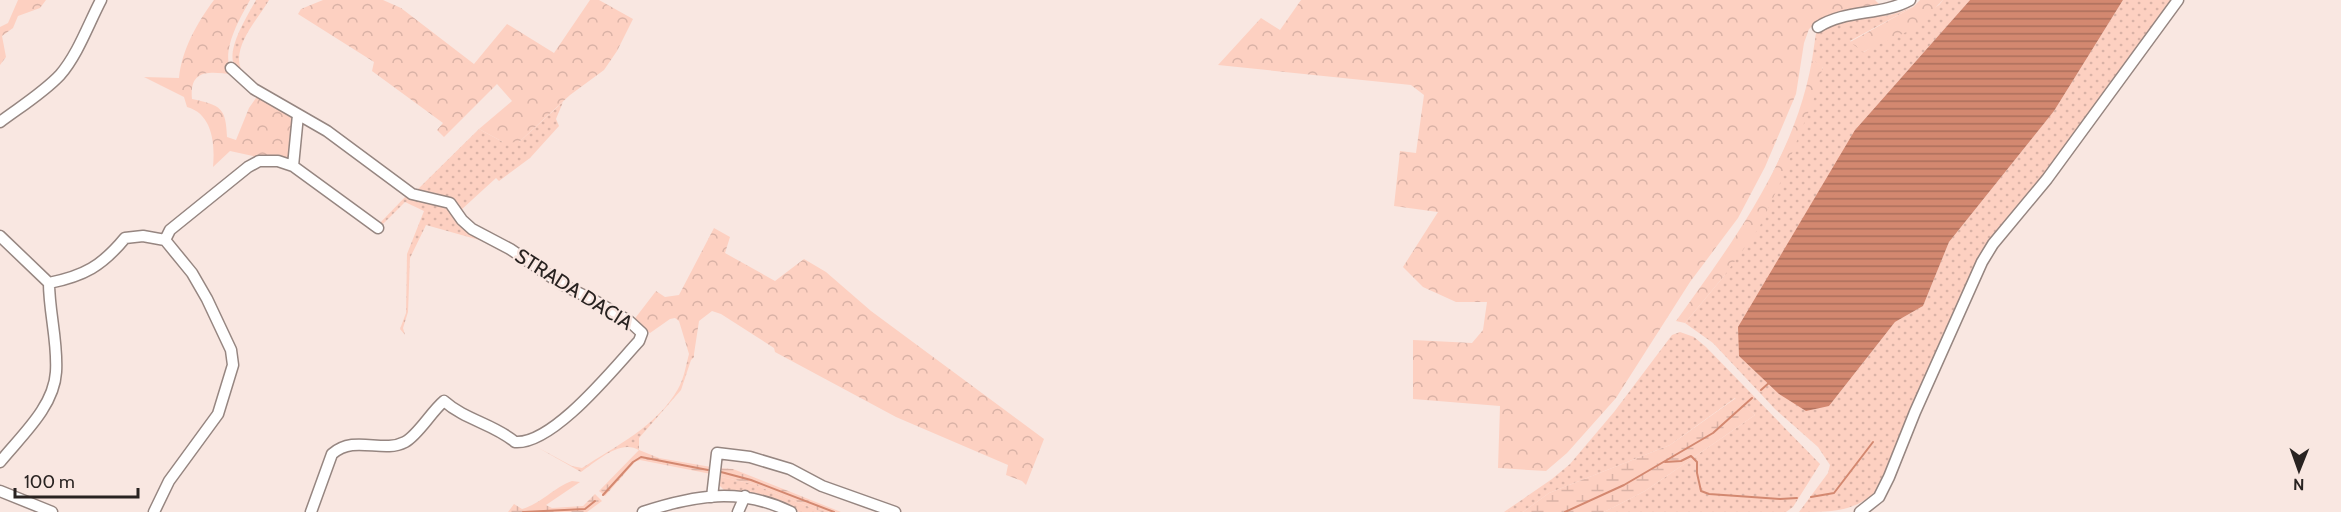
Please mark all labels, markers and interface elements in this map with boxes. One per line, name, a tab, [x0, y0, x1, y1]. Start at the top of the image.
street label: STRADA DACIA	[511, 243, 638, 335]
north arrow	[2269, 440, 2329, 500]
scale bar	[15, 461, 138, 499]
text: 100 m	[24, 471, 75, 493]
text: N	[2293, 475, 2305, 494]

